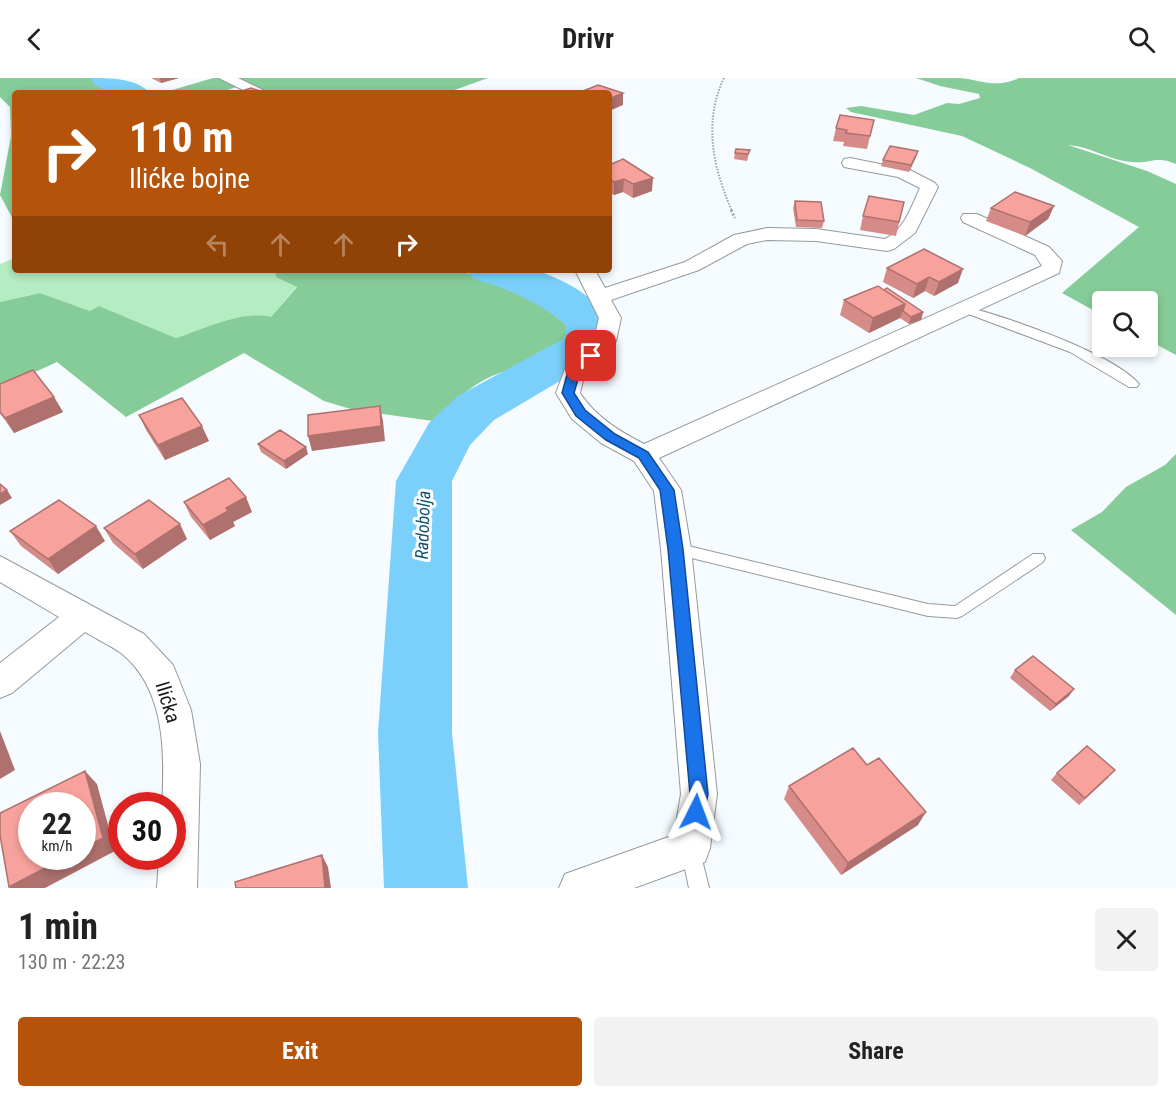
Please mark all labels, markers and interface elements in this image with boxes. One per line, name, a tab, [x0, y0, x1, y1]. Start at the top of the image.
icon: back	[18, 23, 51, 56]
text: Drivr	[562, 23, 614, 55]
icon: search	[1125, 23, 1158, 56]
text: 110 m	[129, 113, 234, 162]
icon: right	[30, 114, 108, 192]
text: Ilićke bojne	[129, 163, 250, 195]
icon: left	[201, 228, 234, 261]
icon: ahead	[264, 228, 297, 261]
icon: ahead	[327, 228, 360, 261]
icon: right	[390, 228, 423, 261]
map controls	[1092, 291, 1158, 357]
button: search	[1092, 291, 1158, 357]
pin	[565, 330, 616, 381]
icon: arrive	[574, 339, 607, 372]
water label: Radobolja	[411, 490, 434, 560]
street label: Ilićka	[150, 678, 186, 726]
position arrow	[664, 780, 728, 844]
speed limit sign: 30	[108, 792, 186, 870]
text: 22	[42, 806, 72, 841]
text: km/h	[42, 837, 72, 855]
text: 1 min	[18, 906, 98, 948]
button: close	[1095, 908, 1158, 971]
text: 130 m · 22:23	[18, 950, 125, 974]
button: Exit	[18, 1017, 582, 1086]
button: Share	[594, 1017, 1158, 1086]

